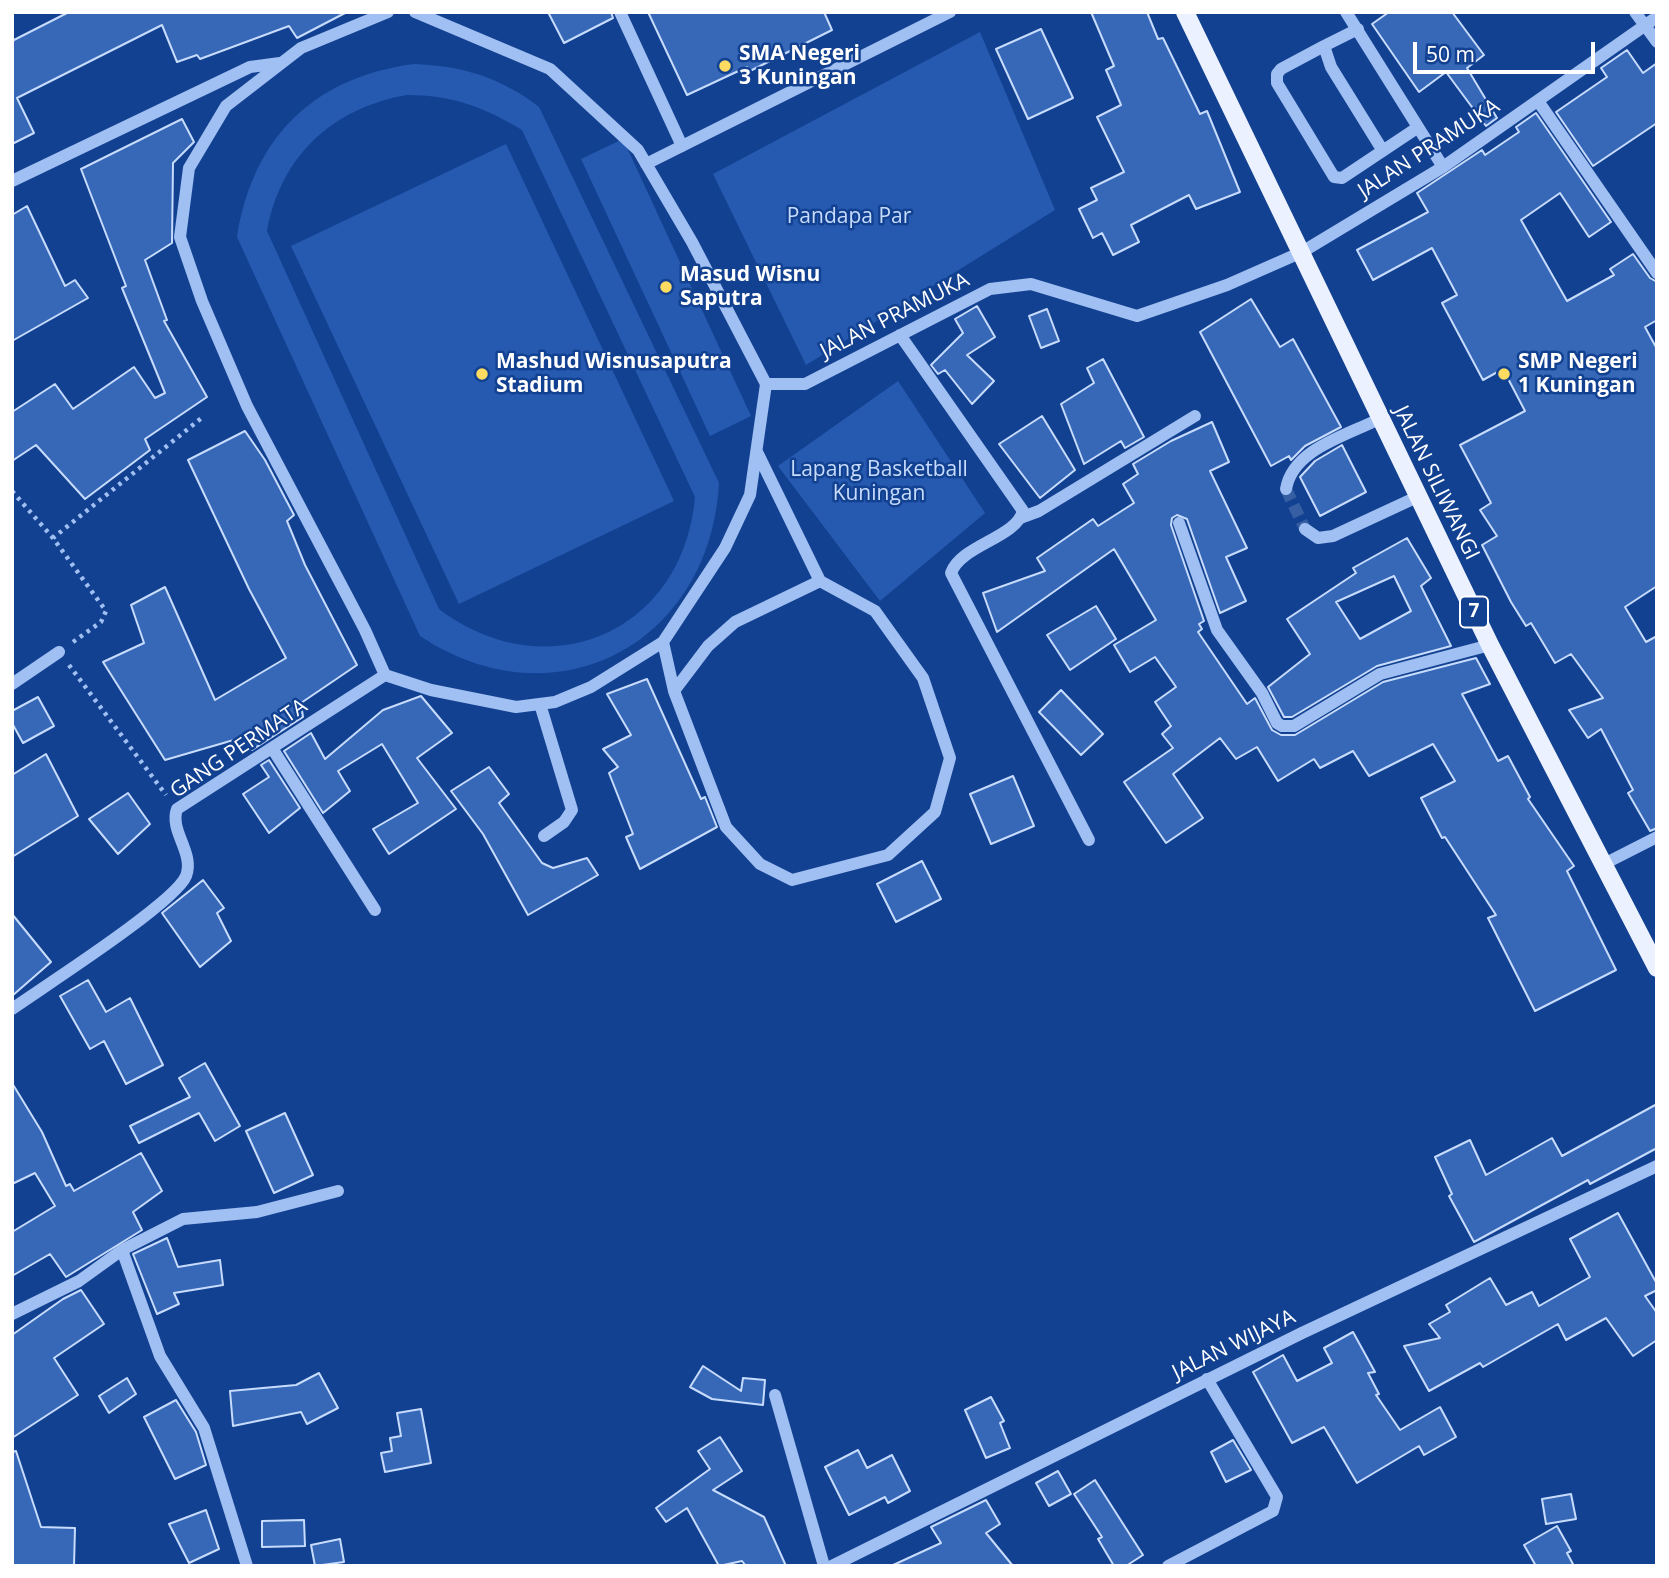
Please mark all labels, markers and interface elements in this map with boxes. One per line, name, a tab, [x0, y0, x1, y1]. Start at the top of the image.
scale bar	[1417, 28, 1599, 72]
text: 50 m	[1426, 40, 1475, 68]
place label: SMA Negeri 3 Kuningan	[739, 41, 860, 91]
marker: SMA Negeri 3 Kuningan	[717, 58, 733, 74]
street label: JALAN PRAMUKA	[1354, 94, 1504, 204]
park label: Pandapa Par	[787, 204, 911, 230]
place label: Masud Wisnu Saputra	[680, 262, 820, 312]
street label: JALAN PRAMUKA	[816, 268, 974, 364]
marker: Masud Wisnu Saputra	[658, 279, 674, 295]
place label: Mashud Wisnusaputra Stadium	[496, 349, 732, 399]
place label: SMP Negeri 1 Kuningan	[1518, 349, 1638, 399]
marker: Mashud Wisnusaputra Stadium	[474, 366, 490, 382]
marker: SMP Negeri 1 Kuningan	[1496, 366, 1512, 382]
street label: JALAN SILIWANGI	[1388, 402, 1484, 564]
park label: Lapang Basketball Kuningan	[790, 457, 968, 507]
road number: 7	[1460, 596, 1488, 628]
street label: GANG PERMATA	[166, 694, 312, 804]
street label: JALAN WIJAYA	[1168, 1304, 1300, 1386]

